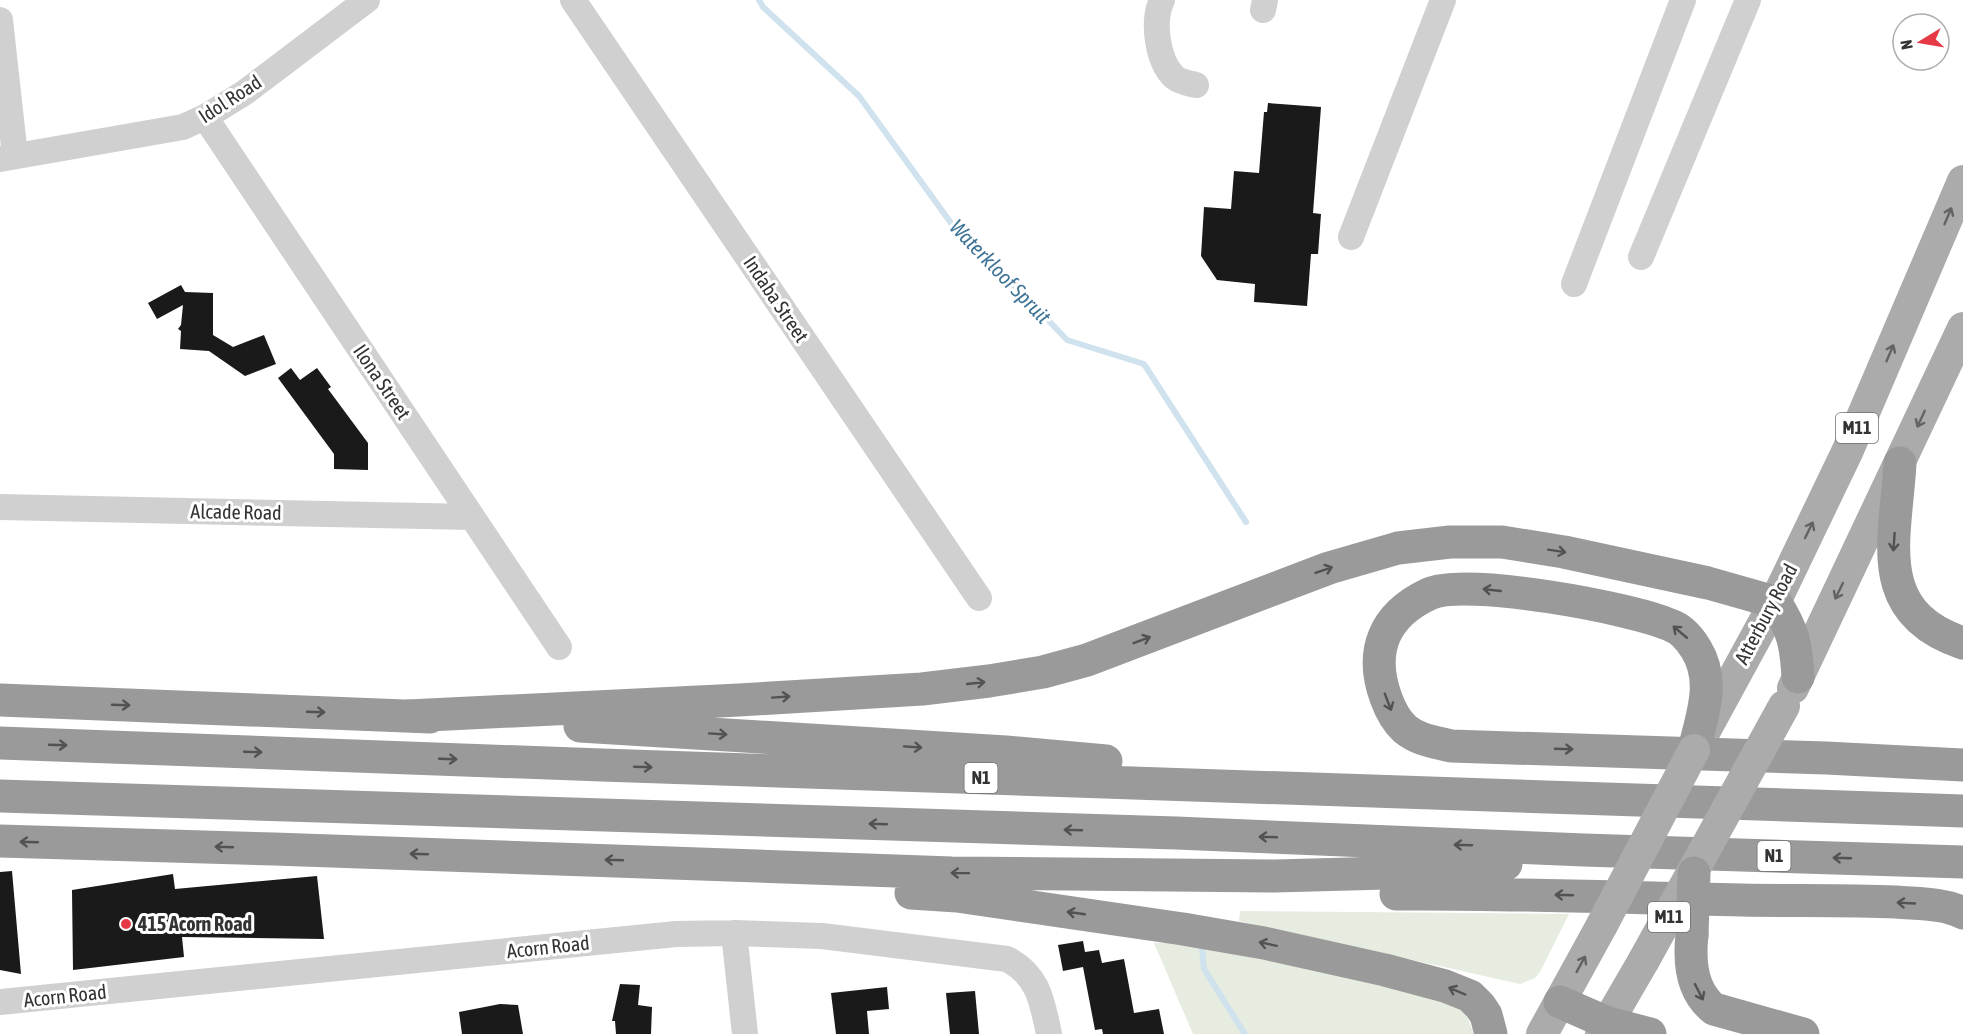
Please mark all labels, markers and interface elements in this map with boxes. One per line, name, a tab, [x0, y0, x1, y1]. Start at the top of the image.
north arrow	[1891, 12, 1951, 72]
text: N	[1897, 39, 1916, 51]
street label: Idol Road	[194, 70, 265, 127]
one-way arrow	[1943, 208, 1954, 226]
water label: Waterkloof Spruit	[945, 214, 1056, 328]
street label: Indaba Street	[739, 251, 814, 346]
street label: Ilona Street	[349, 340, 416, 424]
one-way arrow	[1885, 344, 1896, 362]
one-way arrow	[1914, 410, 1925, 428]
road number: M11	[1836, 413, 1878, 443]
street label: Alcade Road	[190, 499, 282, 524]
one-way arrow	[1804, 522, 1816, 540]
one-way arrow	[1889, 532, 1900, 552]
one-way arrow	[1546, 546, 1566, 557]
street label: Atterbury Road	[1730, 560, 1802, 668]
one-way arrow	[1314, 564, 1333, 575]
one-way arrow	[1832, 582, 1844, 600]
one-way arrow	[1482, 584, 1502, 595]
one-way arrow	[1672, 626, 1688, 639]
one-way arrow	[1132, 634, 1151, 645]
one-way arrow	[965, 677, 985, 688]
one-way arrow	[771, 691, 791, 702]
one-way arrow	[1383, 692, 1394, 711]
one-way arrow	[111, 699, 131, 711]
one-way arrow	[306, 707, 326, 718]
one-way arrow	[708, 729, 728, 740]
one-way arrow	[48, 739, 68, 750]
one-way arrow	[902, 741, 922, 752]
one-way arrow	[1553, 743, 1573, 755]
one-way arrow	[243, 747, 263, 758]
one-way arrow	[438, 754, 458, 765]
one-way arrow	[633, 761, 653, 772]
road number: N1	[964, 763, 998, 793]
one-way arrow	[869, 818, 889, 830]
one-way arrow	[1064, 824, 1084, 836]
one-way arrow	[1259, 832, 1279, 843]
one-way arrow	[19, 836, 39, 848]
one-way arrow	[1453, 840, 1473, 851]
road number: N1	[1758, 841, 1790, 871]
one-way arrow	[214, 842, 234, 853]
one-way arrow	[409, 848, 429, 859]
one-way arrow	[1832, 852, 1852, 864]
one-way arrow	[604, 855, 624, 866]
one-way arrow	[951, 867, 971, 879]
one-way arrow	[1554, 890, 1574, 901]
one-way arrow	[1896, 897, 1916, 908]
road number: M11	[1648, 902, 1690, 932]
one-way arrow	[1066, 908, 1086, 919]
place label: 415 Acorn Road	[137, 912, 252, 935]
marker: 415 Acorn Road	[119, 917, 133, 931]
street label: Acorn Road	[505, 931, 590, 962]
one-way arrow	[1259, 938, 1278, 950]
one-way arrow	[1575, 956, 1587, 973]
street label: Acorn Road	[22, 980, 107, 1011]
one-way arrow	[1694, 982, 1705, 1000]
one-way arrow	[1449, 985, 1467, 996]

